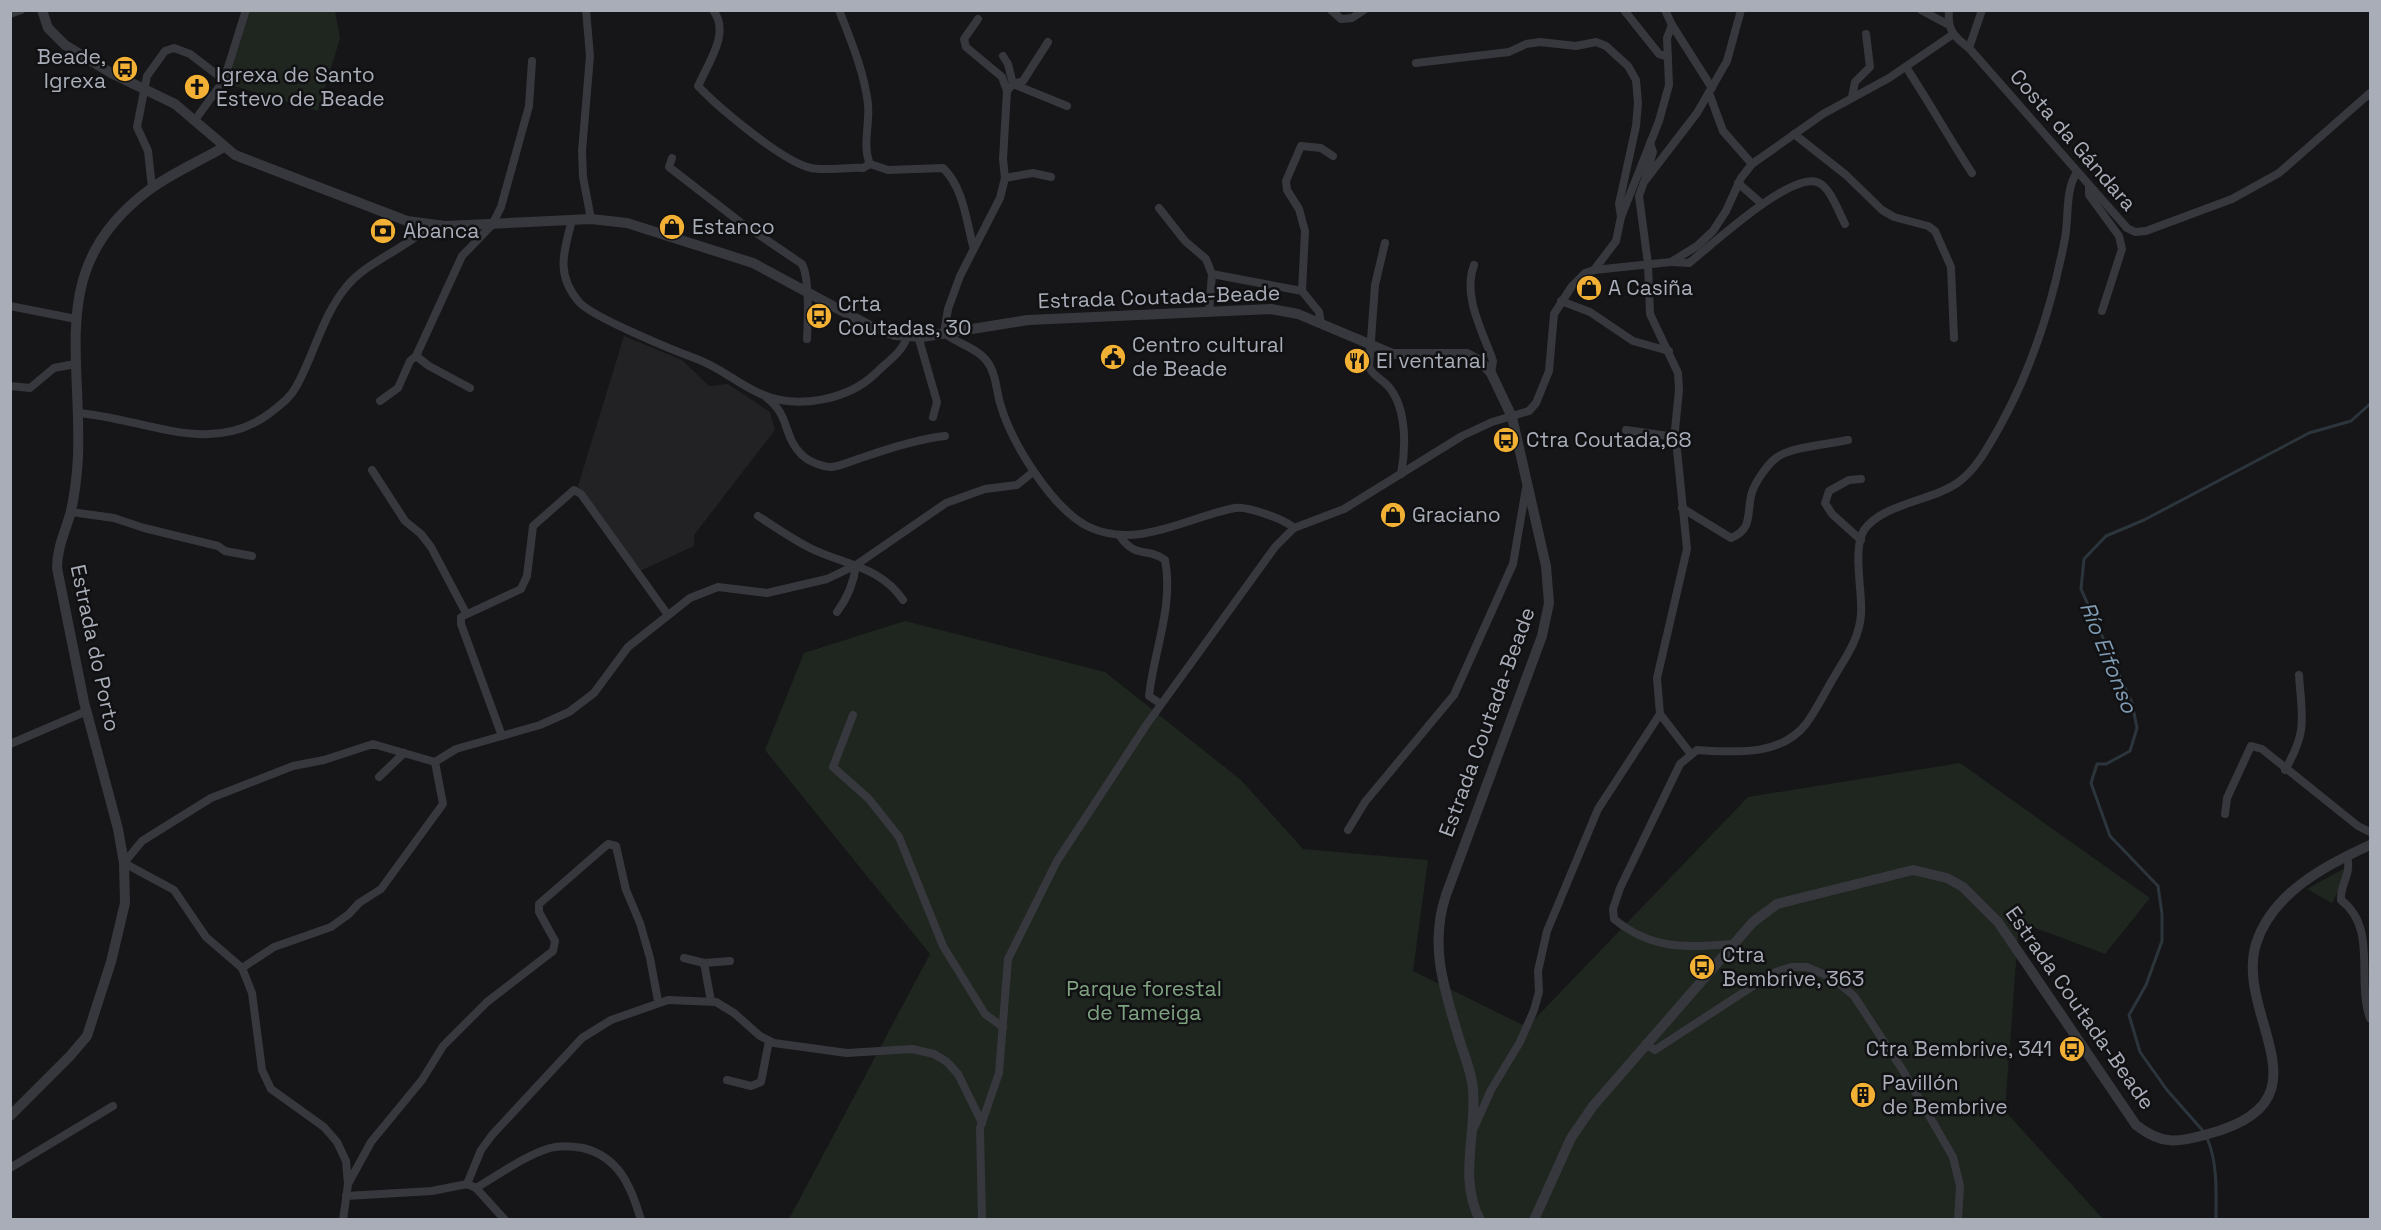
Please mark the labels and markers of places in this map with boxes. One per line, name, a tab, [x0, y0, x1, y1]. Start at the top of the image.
place label: Beade, Igrexa	[37, 43, 106, 94]
bus stop icon: Beade, Igrexa	[110, 54, 140, 84]
place label: Igrexa de Santo Estevo de Beade	[216, 61, 385, 112]
church icon: Igrexa de Santo Estevo de Beade	[182, 72, 212, 102]
shop icon: Estanco	[657, 212, 687, 242]
place label: Estanco	[692, 213, 775, 240]
bank icon: Abanca	[368, 216, 398, 246]
place label: Abanca	[403, 217, 479, 244]
shop icon: A Casiña	[1574, 273, 1604, 303]
place label: A Casiña	[1608, 274, 1693, 301]
place label: Crta Coutadas, 30	[838, 290, 971, 341]
bus stop icon: Crta Coutadas, 30	[804, 301, 834, 331]
place label: Centro cultural de Beade	[1132, 331, 1284, 382]
public building icon: Centro cultural de Beade	[1098, 342, 1128, 372]
restaurant icon: El ventanal	[1342, 346, 1372, 376]
place label: El ventanal	[1376, 347, 1486, 374]
bus stop icon: Ctra Coutada,68	[1491, 425, 1521, 455]
place label: Ctra Coutada,68	[1526, 426, 1692, 453]
shop icon: Graciano	[1378, 500, 1408, 530]
place label: Graciano	[1412, 501, 1501, 528]
place label: Ctra Bembrive, 363	[1722, 941, 1864, 992]
bus stop icon: Ctra Bembrive, 363	[1687, 952, 1717, 982]
bus stop icon: Ctra Bembrive, 341	[2057, 1034, 2087, 1064]
place label: Ctra Bembrive, 341	[1866, 1035, 2052, 1062]
place label: Pavillón de Bembrive	[1882, 1069, 2008, 1120]
building icon: Pavillón de Bembrive	[1848, 1080, 1878, 1110]

